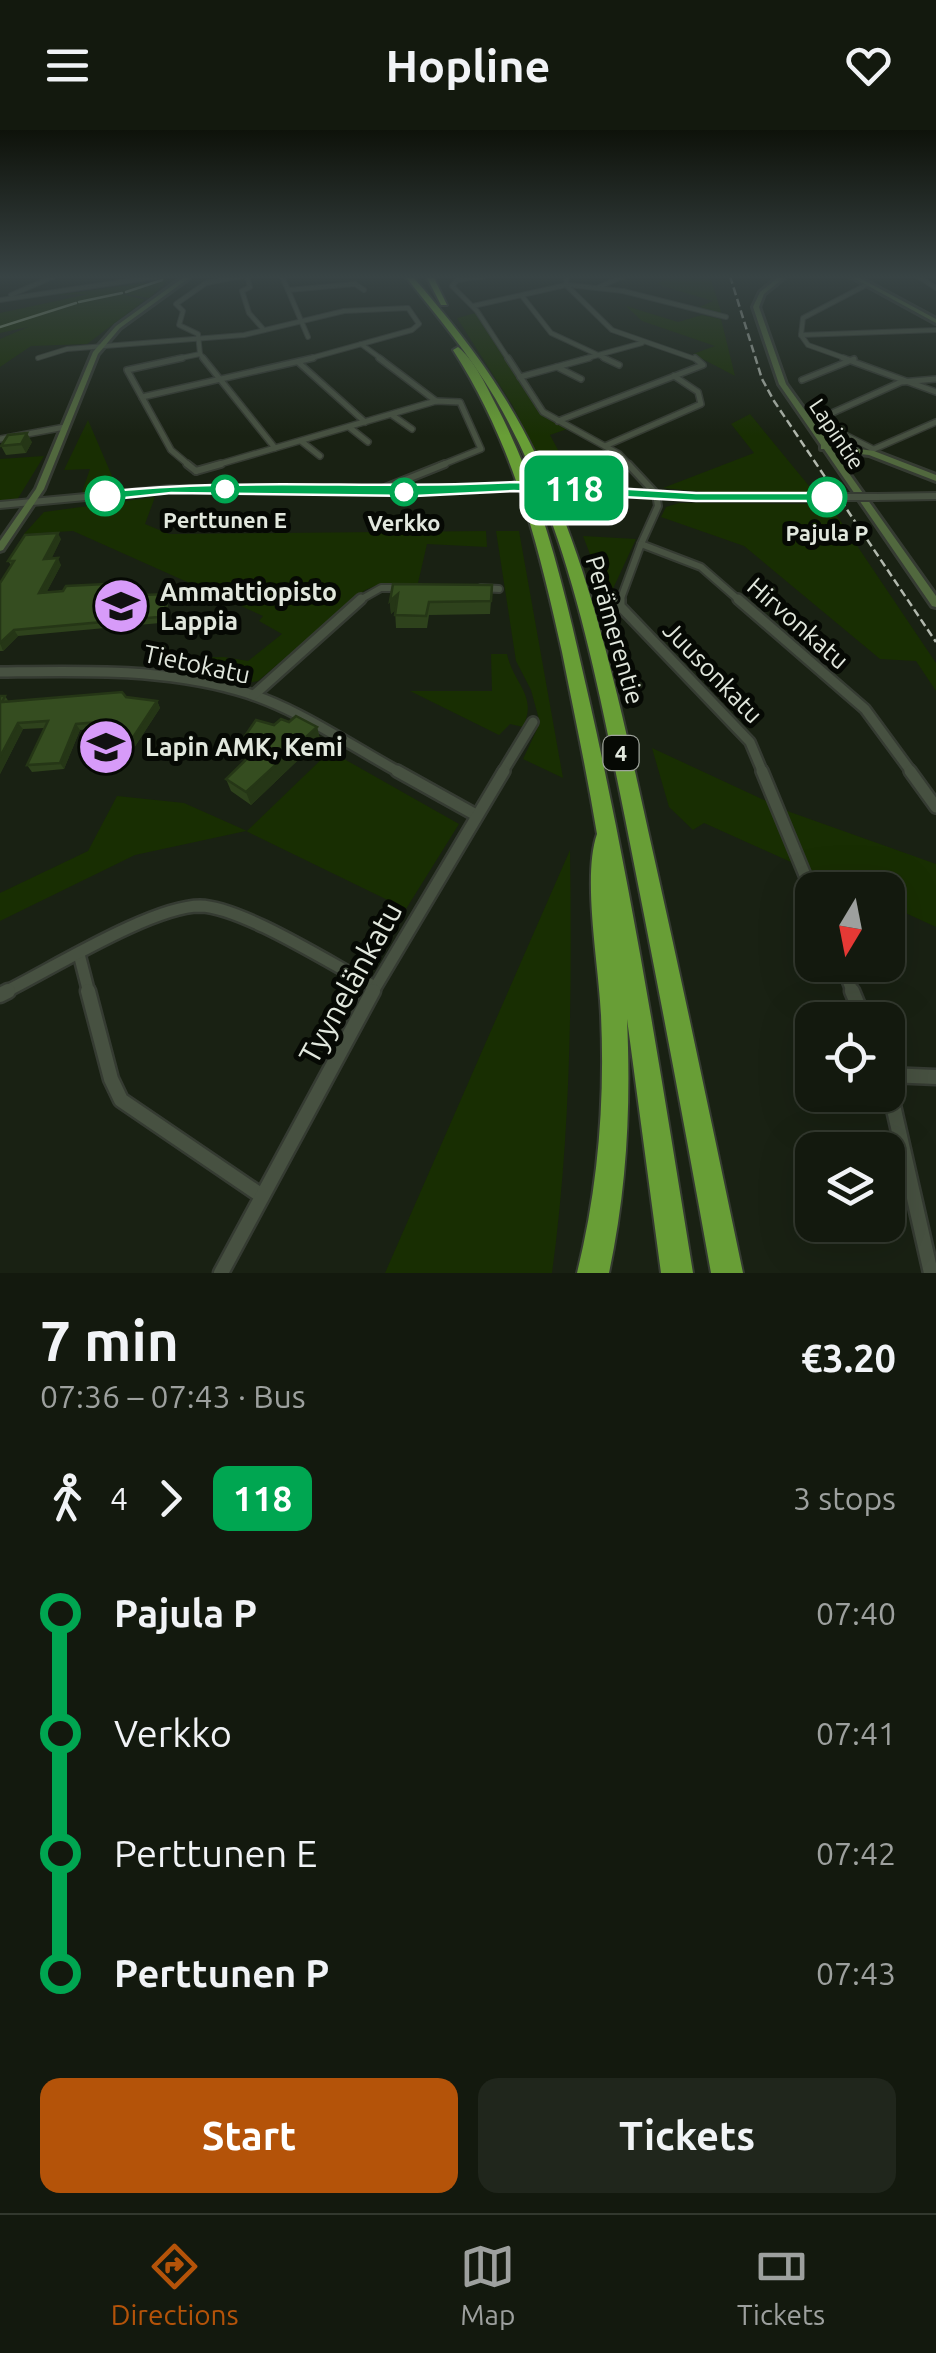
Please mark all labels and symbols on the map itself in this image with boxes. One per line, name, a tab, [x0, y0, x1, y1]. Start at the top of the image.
street label: Lapintie	[805, 394, 870, 474]
line badge: 118	[516, 456, 632, 520]
marker: Perttunen E	[212, 476, 238, 502]
unlabelled marker	[86, 477, 124, 515]
marker: Pajula P	[808, 478, 846, 516]
marker: Verkko	[391, 479, 417, 505]
place label: Perttunen E	[163, 507, 287, 532]
place label: Verkko	[367, 510, 441, 535]
place label: Pajula P	[786, 520, 868, 545]
street label: Perämerentie	[580, 553, 650, 707]
street label: Hirvonkatu	[742, 572, 854, 674]
school or university icon: Ammattiopisto Lappia	[91, 576, 151, 636]
place label: Ammattiopisto Lappia	[160, 578, 337, 635]
street label: Juusonkatu	[658, 615, 768, 729]
street label: Tietokatu	[141, 639, 253, 689]
school or university icon: Lapin AMK, Kemi	[76, 717, 136, 777]
place label: Lapin AMK, Kemi	[145, 733, 343, 761]
road number: 4	[604, 736, 638, 770]
north arrow	[795, 872, 905, 982]
street label: Tyynelänkatu	[292, 896, 408, 1069]

